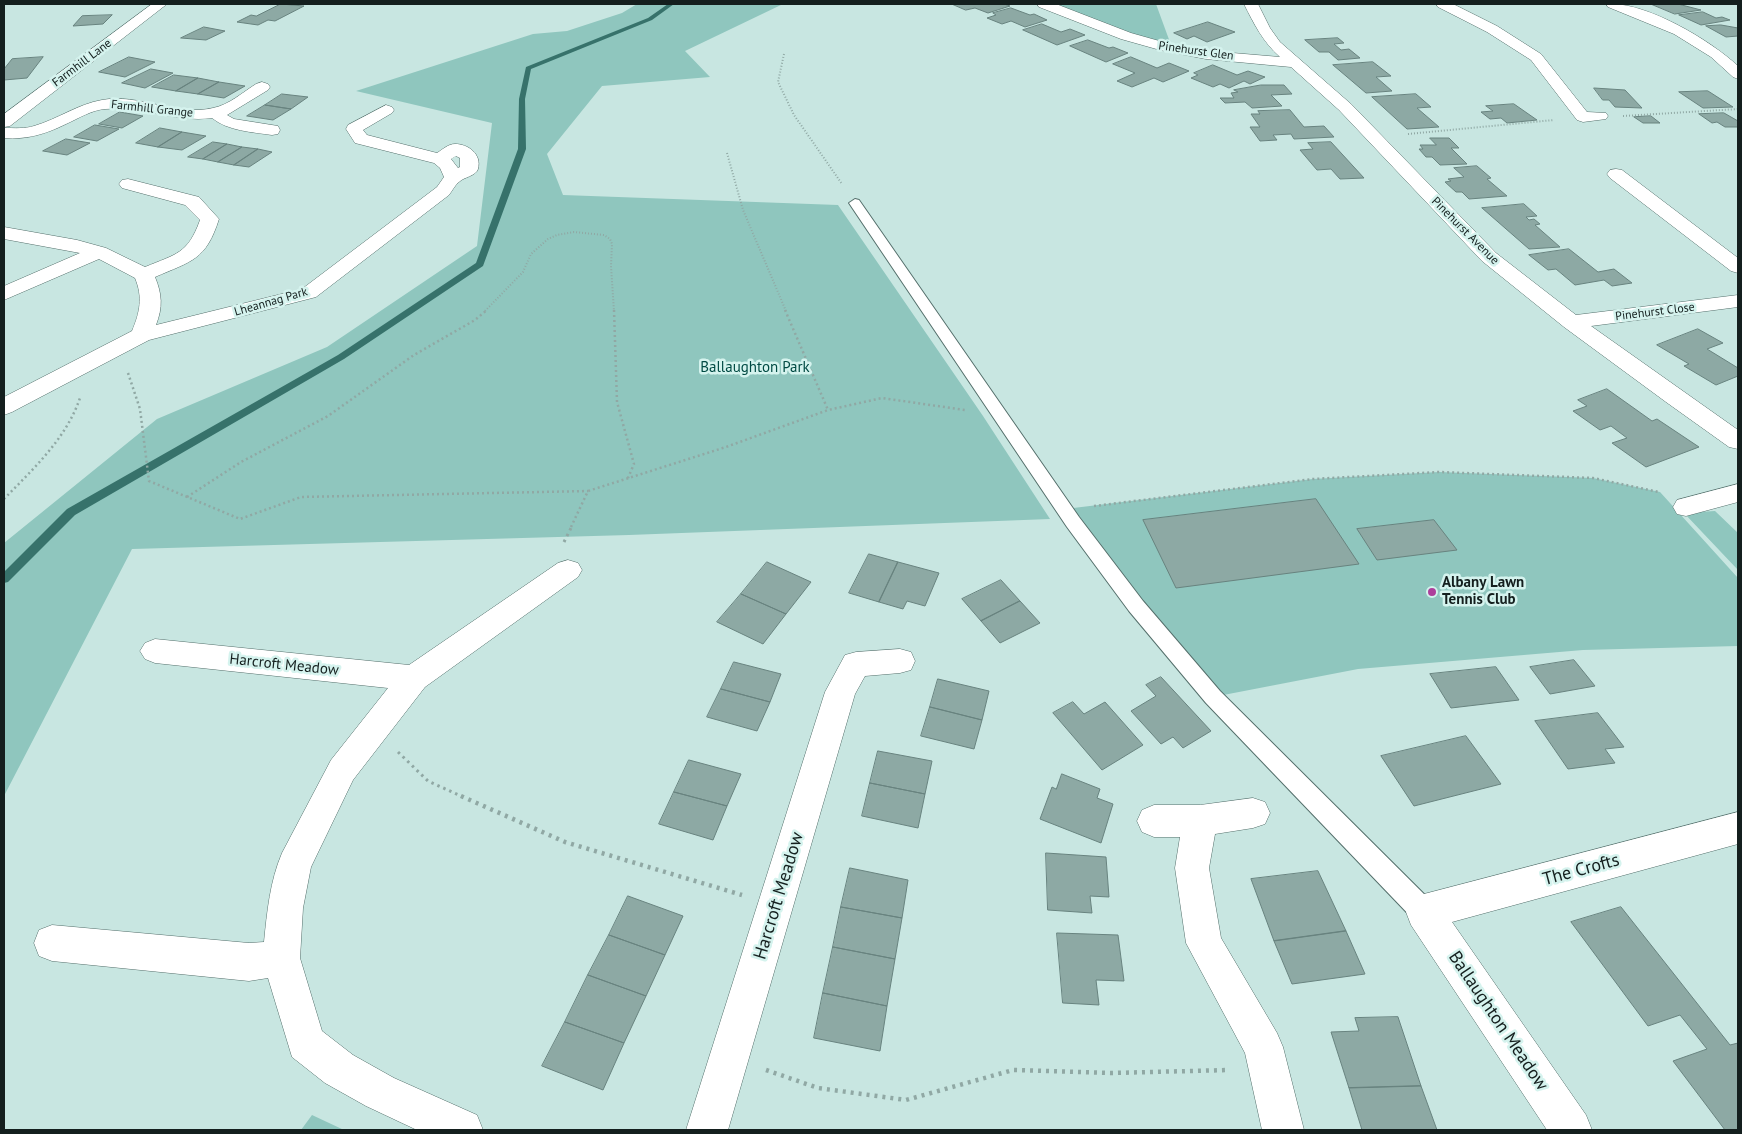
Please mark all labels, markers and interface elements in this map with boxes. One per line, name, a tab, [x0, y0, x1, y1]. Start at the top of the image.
street label: Farmhill Lane	[49, 36, 115, 90]
street label: Pinehurst Glen	[1158, 39, 1234, 63]
street label: Farmhill Grange	[110, 98, 194, 120]
street label: Pinehurst Avenue	[1428, 194, 1502, 268]
street label: Lheannag Park	[233, 285, 309, 319]
street label: Pinehurst Close	[1614, 300, 1696, 324]
park label: Ballaughton Park	[700, 359, 810, 377]
place label: Albany Lawn Tennis Club	[1442, 574, 1524, 609]
marker: Albany Lawn Tennis Club	[1426, 586, 1438, 598]
street label: Harcroft Meadow	[228, 650, 340, 680]
street label: Harcroft Meadow	[749, 830, 809, 962]
street label: The Crofts	[1540, 849, 1622, 891]
street label: Ballaughton Meadow	[1443, 947, 1553, 1095]

